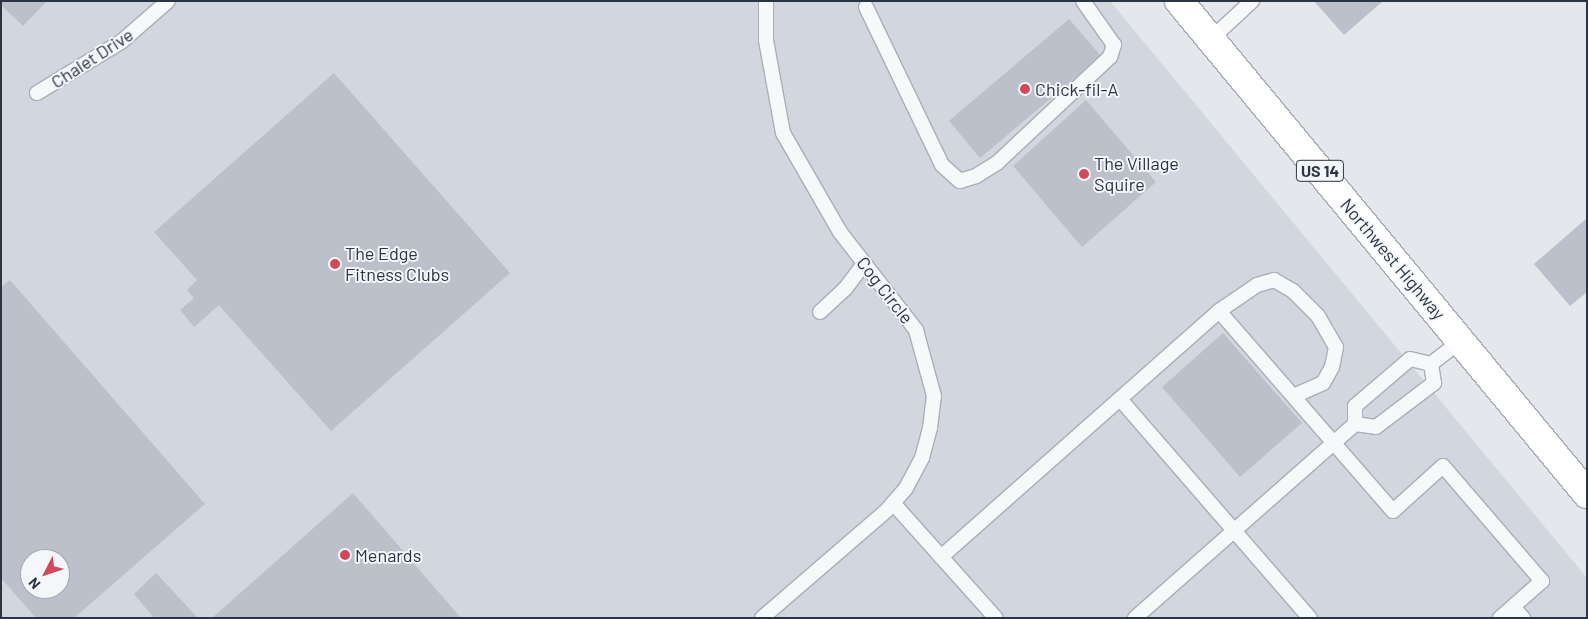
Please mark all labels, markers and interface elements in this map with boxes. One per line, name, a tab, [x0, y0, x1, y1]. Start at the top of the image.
street label: Chalet Drive	[47, 23, 137, 93]
place label: Chick-fil-A	[1035, 78, 1119, 100]
marker: Chick-fil-A	[1019, 83, 1031, 95]
place label: The Village Squire	[1094, 153, 1179, 195]
road number: US 14	[1295, 158, 1345, 185]
marker: The Village Squire	[1078, 168, 1090, 180]
street label: Northwest Highway	[1336, 194, 1450, 324]
place label: The Edge Fitness Clubs	[345, 243, 449, 286]
street label: Cog Circle	[852, 252, 918, 328]
marker: The Edge Fitness Clubs	[329, 258, 341, 270]
place label: Menards	[355, 544, 421, 566]
north arrow	[20, 549, 70, 599]
marker: Menards	[339, 549, 351, 561]
text: N	[25, 574, 44, 593]

